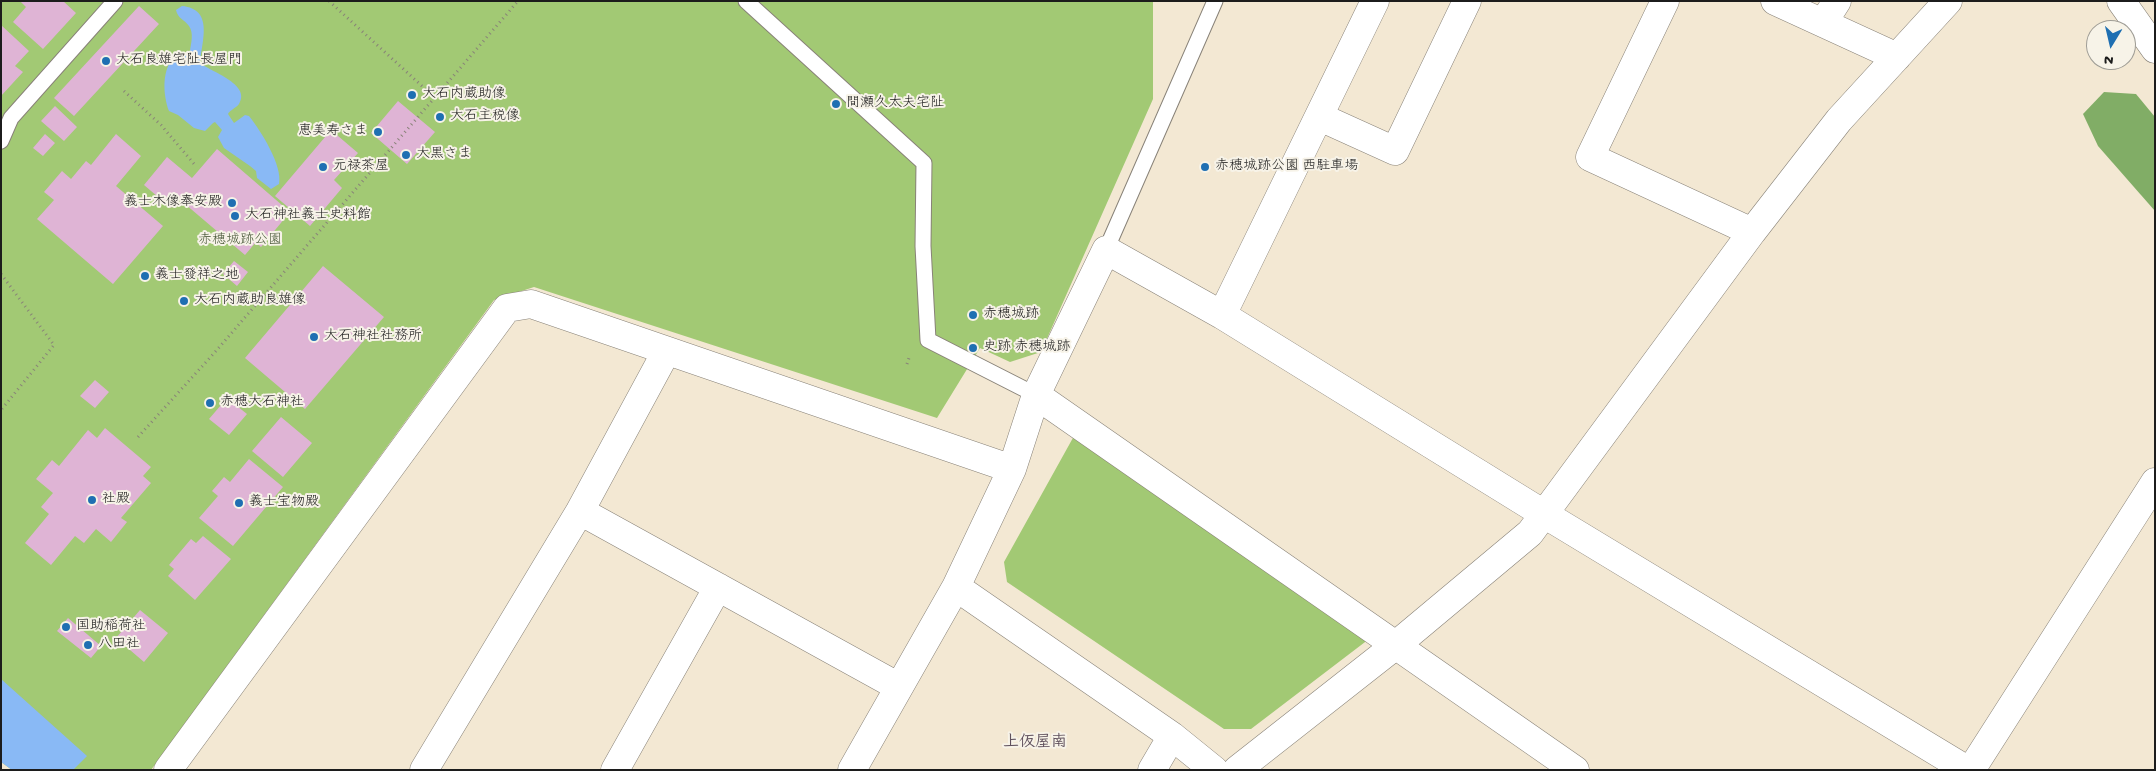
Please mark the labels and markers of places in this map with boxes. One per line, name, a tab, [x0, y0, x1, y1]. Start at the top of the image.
place label: 大石良雄宅阯長屋門	[116, 53, 242, 69]
marker: 大石良雄宅阯長屋門	[100, 55, 112, 67]
place label: 大石内蔵助像	[422, 87, 506, 103]
marker: 大石内蔵助像	[406, 89, 418, 101]
place label: 間瀬久太夫宅阯	[846, 96, 944, 112]
marker: 間瀬久太夫宅阯	[830, 98, 842, 110]
place label: 大石主税像	[450, 109, 520, 125]
marker: 大石主税像	[434, 111, 446, 123]
place label: 恵美寿さま	[298, 124, 368, 140]
marker: 恵美寿さま	[372, 126, 384, 138]
place label: 大黒さま	[416, 147, 472, 163]
marker: 大黒さま	[400, 149, 412, 161]
place label: 元禄茶屋	[333, 159, 389, 175]
place label: 赤穂城跡公園 西駐車場	[1215, 159, 1358, 175]
marker: 元禄茶屋	[317, 161, 329, 173]
marker: 赤穂城跡公園 西駐車場	[1199, 161, 1211, 173]
place label: 義士木像奉安殿	[124, 195, 222, 211]
marker: 義士木像奉安殿	[226, 197, 238, 209]
place label: 大石神社義士史料館	[245, 208, 371, 224]
marker: 大石神社義士史料館	[229, 210, 241, 222]
place label: 義士發祥之地	[155, 268, 239, 284]
marker: 義士發祥之地	[139, 270, 151, 282]
place label: 大石内蔵助良雄像	[194, 293, 306, 309]
marker: 大石内蔵助良雄像	[178, 295, 190, 307]
place label: 赤穂城跡	[983, 307, 1039, 323]
marker: 赤穂城跡	[967, 309, 979, 321]
place label: 大石神社社務所	[324, 329, 422, 345]
marker: 大石神社社務所	[308, 331, 320, 343]
place label: 史跡 赤穂城跡	[983, 340, 1070, 356]
marker: 史跡 赤穂城跡	[967, 342, 979, 354]
place label: 赤穂大石神社	[220, 395, 304, 411]
marker: 赤穂大石神社	[204, 397, 216, 409]
place label: 社殿	[102, 492, 130, 508]
marker: 社殿	[86, 494, 98, 506]
place label: 義士宝物殿	[249, 495, 319, 511]
marker: 義士宝物殿	[233, 497, 245, 509]
place label: 国助稲荷社	[76, 619, 146, 635]
marker: 国助稲荷社	[60, 621, 72, 633]
place label: 八田社	[98, 637, 140, 653]
marker: 八田社	[82, 639, 94, 651]

